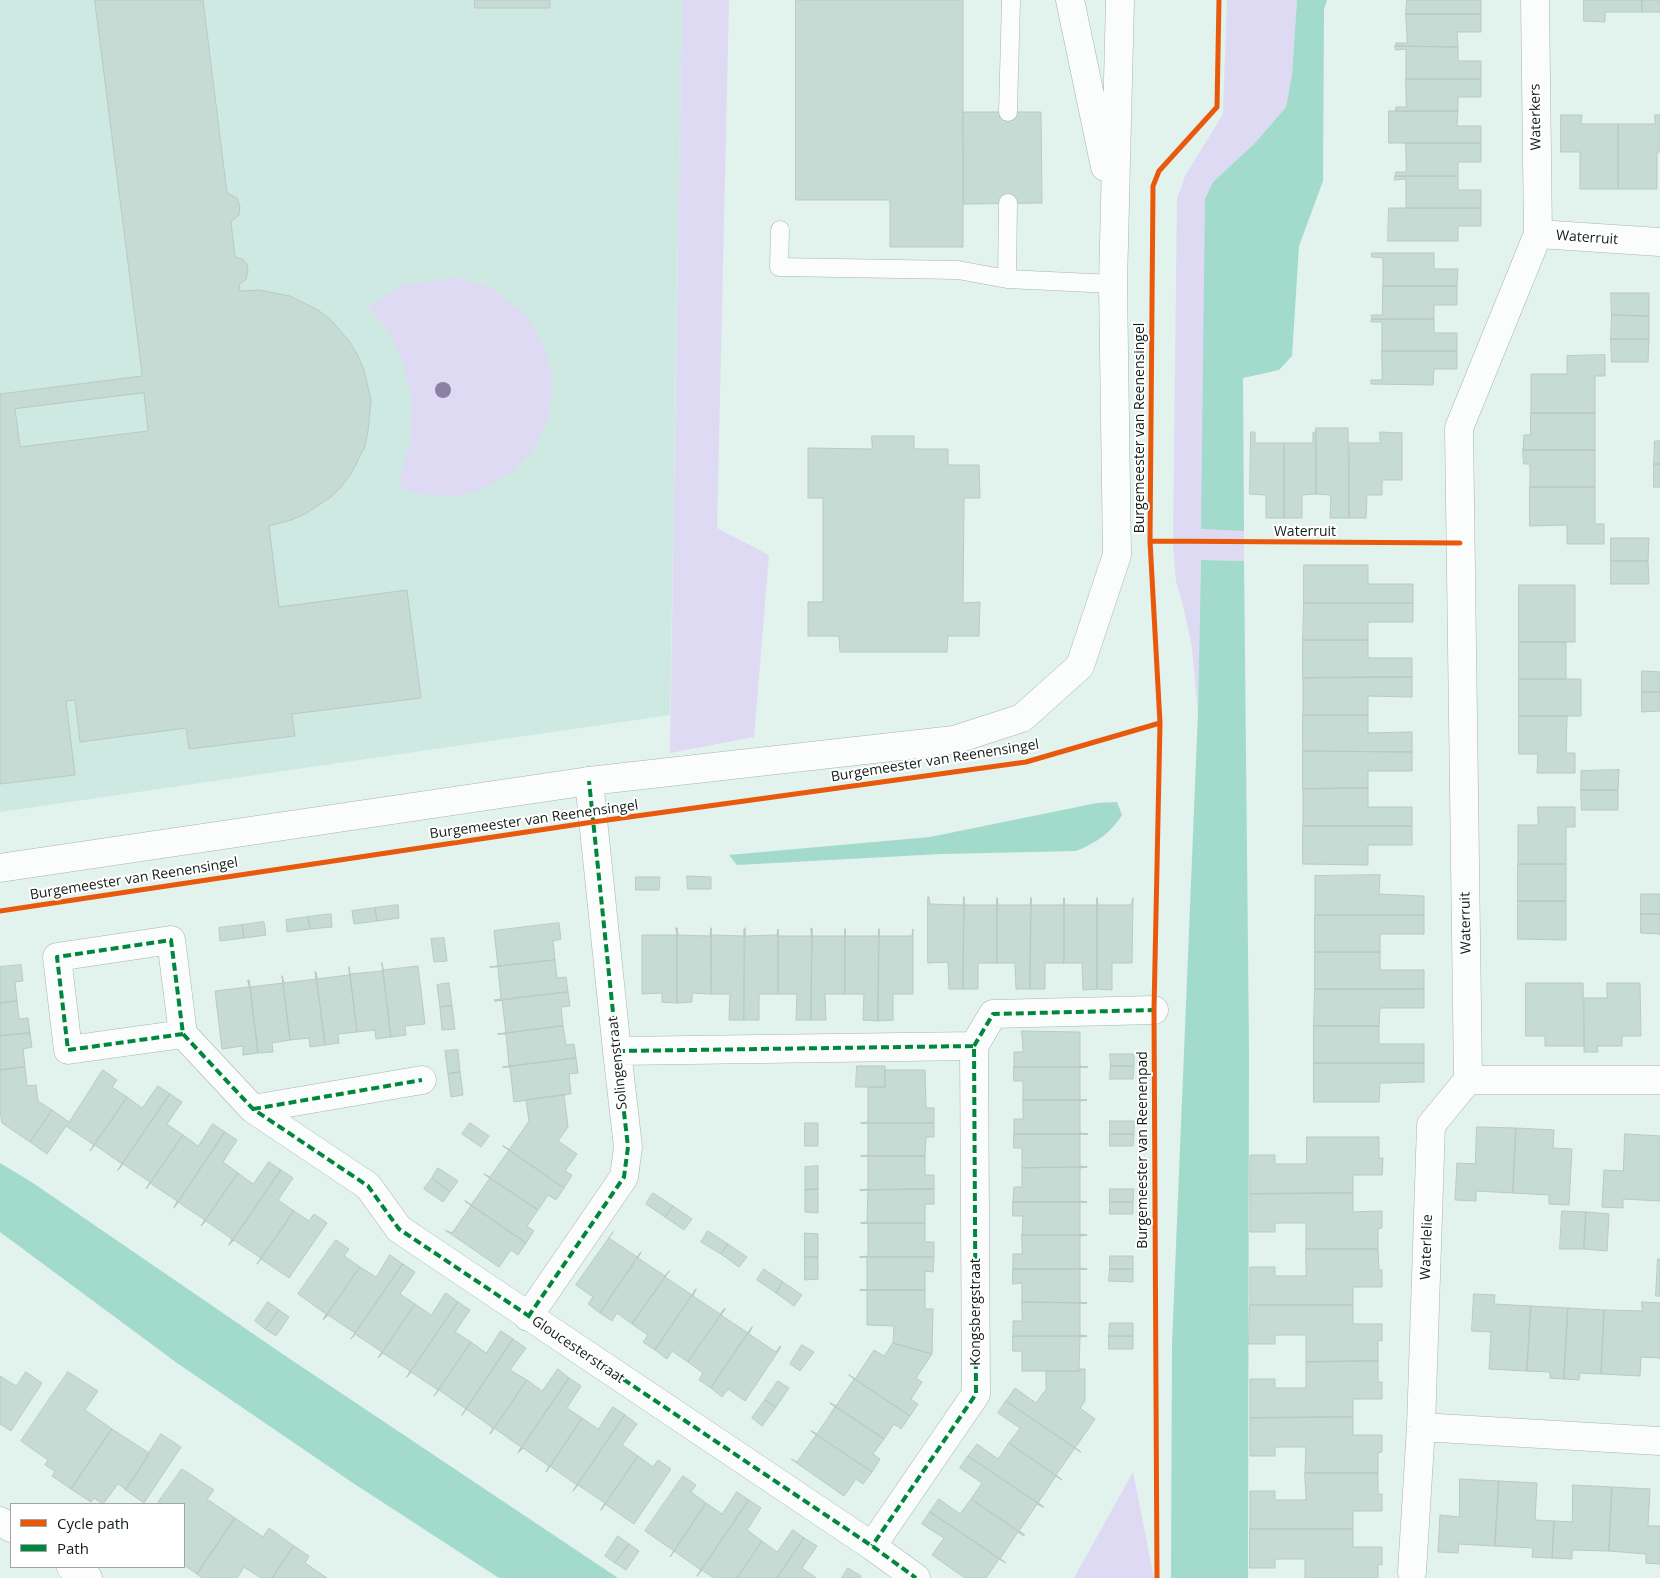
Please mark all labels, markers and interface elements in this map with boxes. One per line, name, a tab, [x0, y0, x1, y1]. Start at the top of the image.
street label: Waterkers	[1527, 83, 1545, 151]
street label: Waterruit	[1555, 227, 1619, 249]
street label: Burgemeester van Reenensingel	[1132, 323, 1148, 533]
street label: Waterruit	[1274, 524, 1336, 540]
street label: Burgemeester van Reenensingel	[830, 736, 1040, 786]
street label: Burgemeester van Reenensingel	[429, 797, 639, 843]
street label: Burgemeester van Reenensingel	[29, 854, 239, 904]
street label: Waterruit	[1457, 892, 1475, 954]
street label: Solingenstraat	[605, 1016, 631, 1110]
street label: Burgemeester van Reenenpad	[1135, 1051, 1151, 1249]
street label: Waterlelie	[1417, 1214, 1437, 1280]
street label: Kongsbergstraat	[968, 1258, 984, 1366]
street label: Gloucesterstraat	[528, 1313, 628, 1387]
legend	[10, 1503, 185, 1568]
text: Cycle path	[57, 1513, 129, 1533]
text: Path	[57, 1538, 89, 1558]

